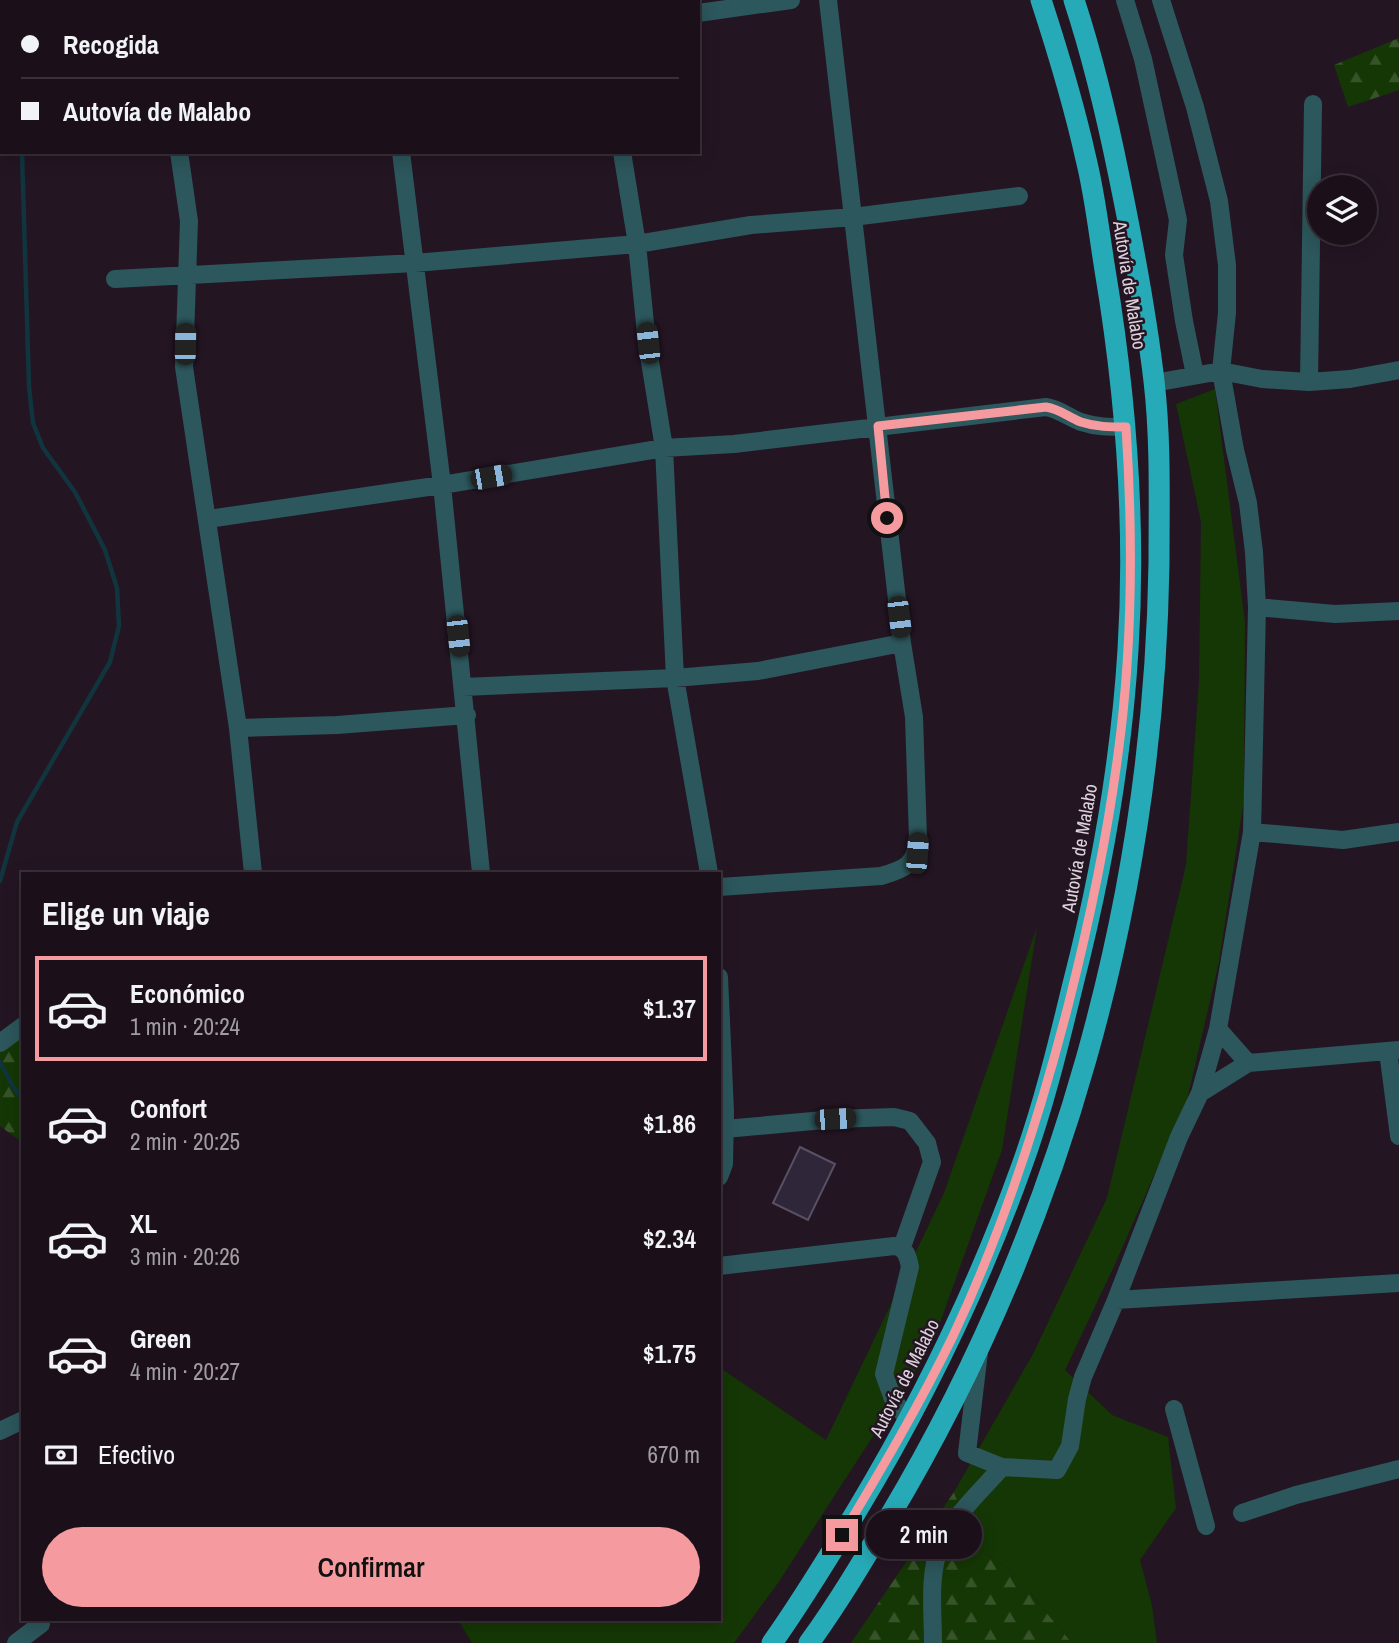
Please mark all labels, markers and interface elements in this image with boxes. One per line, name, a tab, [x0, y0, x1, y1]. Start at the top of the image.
text: Recogida	[63, 27, 159, 62]
text: Autovía de Malabo	[63, 94, 251, 129]
map controls	[1307, 175, 1377, 245]
button: layers	[1307, 175, 1377, 245]
street label: Autovía de Malabo	[1107, 218, 1153, 351]
car	[636, 321, 661, 365]
car	[175, 323, 196, 365]
car	[469, 463, 514, 491]
route start	[871, 502, 903, 534]
car	[887, 595, 912, 639]
car	[446, 614, 471, 658]
street label: Autovía de Malabo	[1055, 782, 1103, 915]
car	[906, 831, 929, 875]
text: Elige un viaje	[42, 892, 210, 935]
text: Económico	[130, 976, 245, 1011]
icon: car	[46, 977, 109, 1040]
text: $1.37	[643, 991, 696, 1026]
text: 1 min · 20:24	[130, 1011, 240, 1042]
text: Confort	[130, 1091, 207, 1126]
icon: car	[46, 1092, 109, 1155]
text: $1.86	[643, 1106, 696, 1141]
car	[814, 1107, 857, 1131]
text: 2 min · 20:25	[130, 1126, 240, 1157]
text: XL	[130, 1206, 157, 1241]
icon: car	[46, 1207, 109, 1270]
text: $2.34	[643, 1221, 696, 1256]
text: 3 min · 20:26	[130, 1241, 240, 1272]
street label: Autovía de Malabo	[862, 1314, 945, 1443]
text: Green	[130, 1321, 192, 1356]
icon: car	[46, 1322, 109, 1385]
text: $1.75	[643, 1336, 696, 1371]
text: 4 min · 20:27	[130, 1356, 240, 1387]
icon: cash	[42, 1436, 80, 1474]
text: Efectivo	[98, 1437, 175, 1472]
text: 670 m	[648, 1439, 700, 1470]
callout: 2 min	[866, 1510, 982, 1560]
route end	[826, 1519, 858, 1551]
text: 2 min	[900, 1519, 948, 1550]
button: Confirmar	[42, 1527, 700, 1607]

